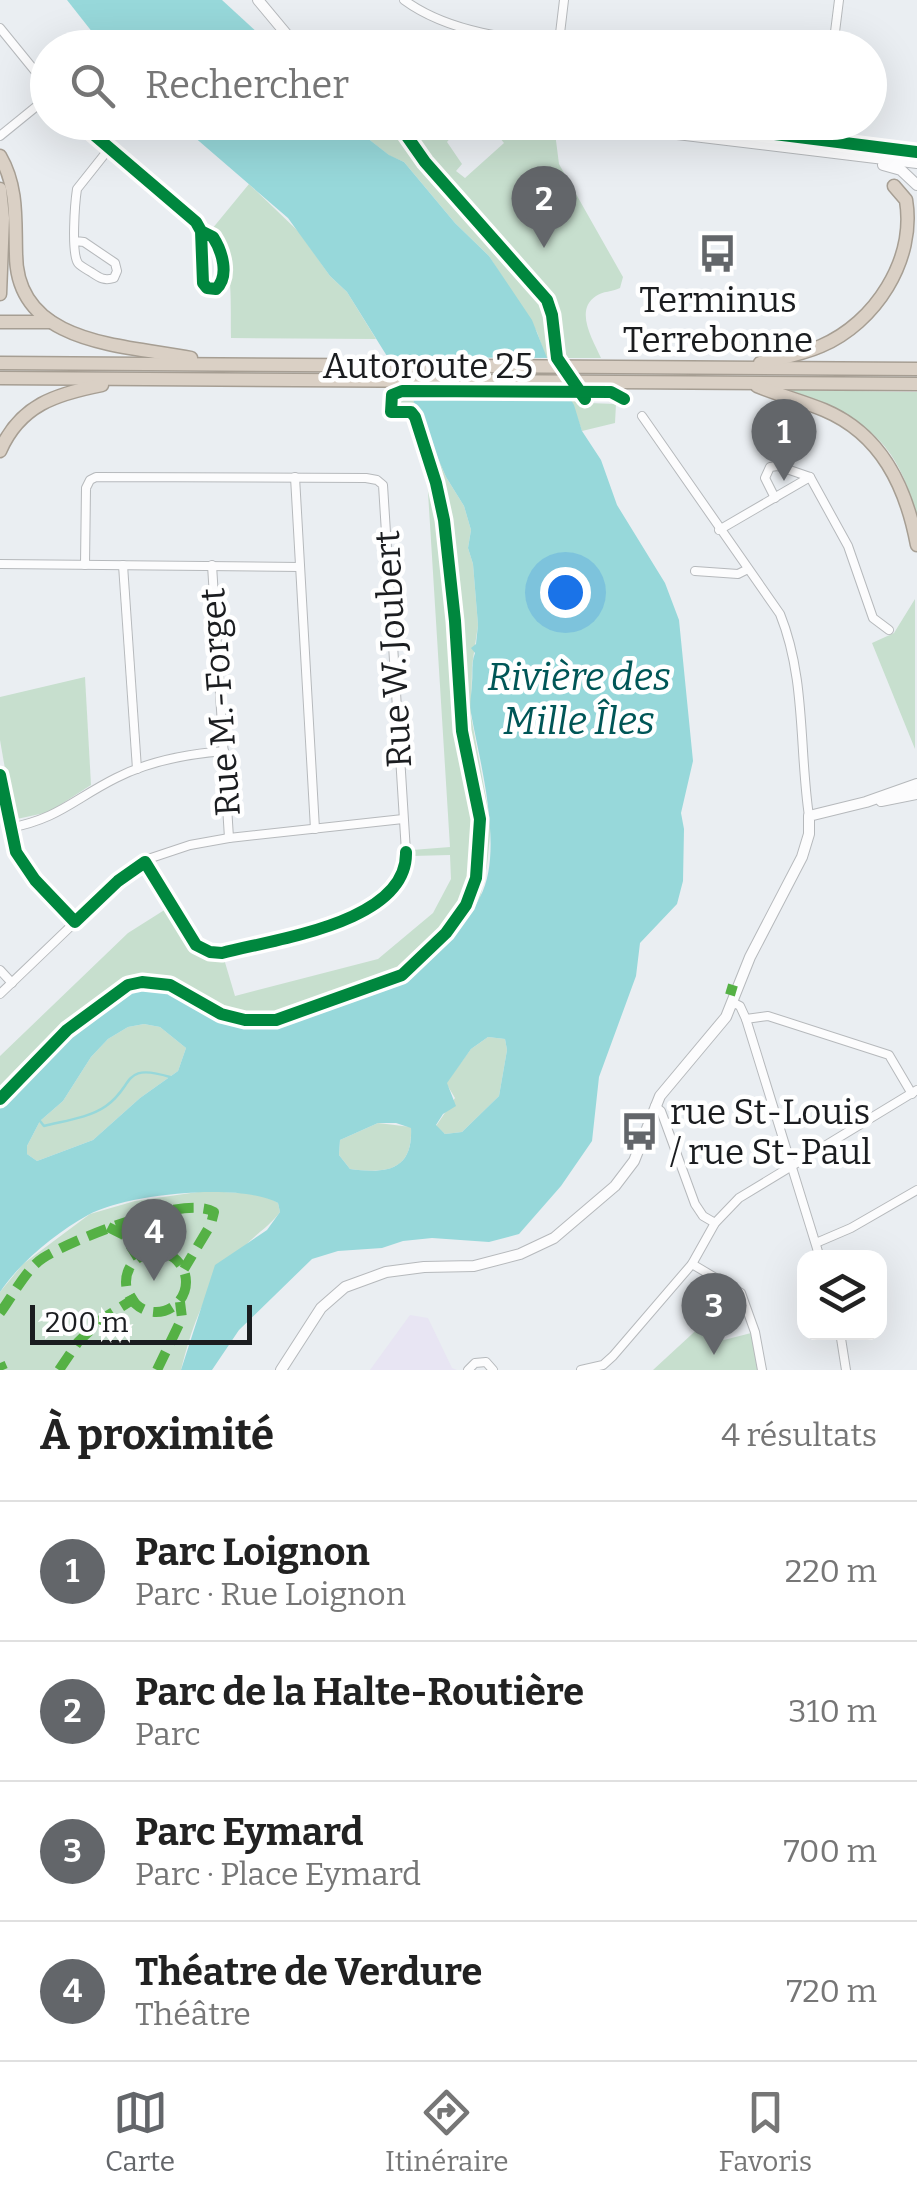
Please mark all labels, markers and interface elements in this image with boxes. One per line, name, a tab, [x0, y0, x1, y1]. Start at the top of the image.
search box	[30, 30, 887, 140]
icon: search	[65, 58, 120, 113]
text: Rechercher	[145, 62, 349, 108]
pin: 2	[512, 166, 576, 248]
bus stop icon: Terminus Terrebonne	[697, 232, 739, 274]
place label: Terminus Terrebonne	[623, 279, 813, 361]
street label: Autoroute 25	[323, 345, 533, 387]
pin: 1	[752, 398, 816, 481]
street label: Rue W. Joubert	[366, 529, 420, 769]
your location	[540, 567, 591, 618]
street label: Rue M.-Forget	[191, 586, 249, 818]
water label: Rivière des Mille Îles	[487, 654, 671, 744]
place label: rue St-Louis / rue St-Paul	[670, 1091, 871, 1173]
bus stop icon: rue St-Louis / rue St-Paul	[619, 1111, 661, 1153]
pin: 4	[122, 1198, 186, 1281]
map controls	[797, 1250, 887, 1340]
button: layers	[797, 1250, 887, 1340]
pin: 3	[682, 1272, 746, 1355]
scale bar	[30, 1300, 252, 1344]
text: 200 m	[45, 1306, 128, 1339]
text: À proximité	[40, 1410, 274, 1460]
text: 4 résultats	[721, 1416, 877, 1454]
text: Parc Loignon	[135, 1529, 370, 1575]
text: 1	[66, 1552, 79, 1590]
text: 220 m	[785, 1552, 877, 1590]
text: Parc · Rue Loignon	[135, 1575, 406, 1613]
text: Parc de la Halte-Routière	[135, 1669, 584, 1715]
text: 2	[63, 1692, 82, 1730]
text: 310 m	[788, 1692, 877, 1730]
text: Parc	[135, 1715, 201, 1753]
text: Parc Eymard	[135, 1809, 363, 1855]
text: 3	[63, 1832, 82, 1870]
text: 700 m	[784, 1832, 877, 1870]
text: Parc · Place Eymard	[135, 1855, 421, 1893]
text: Théatre de Verdure	[135, 1949, 482, 1995]
text: 4	[63, 1972, 82, 2010]
text: 720 m	[786, 1972, 877, 2010]
text: Théâtre	[135, 1995, 251, 2033]
tab: Carte	[105, 2085, 175, 2178]
tab: Itinéraire	[385, 2085, 509, 2178]
tab: Favoris	[718, 2085, 812, 2178]

